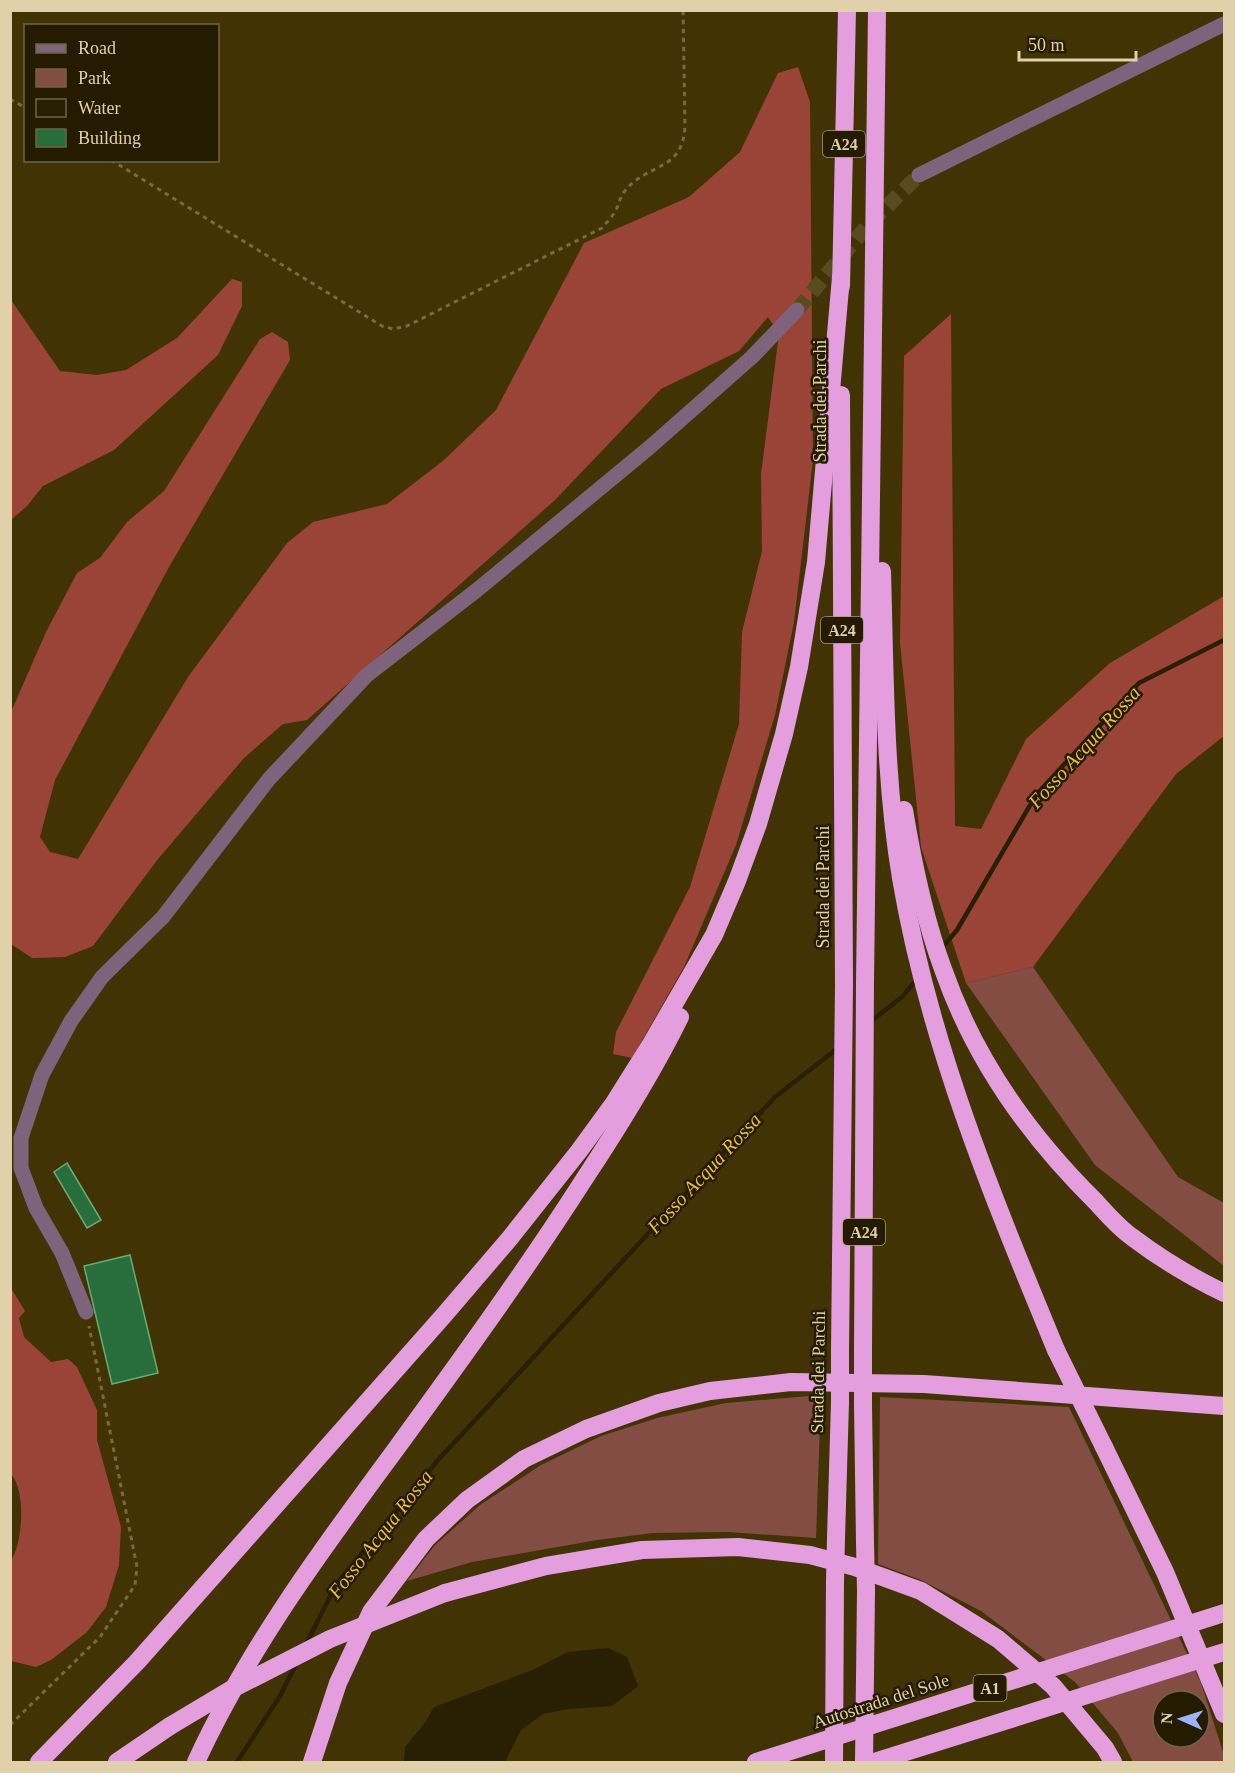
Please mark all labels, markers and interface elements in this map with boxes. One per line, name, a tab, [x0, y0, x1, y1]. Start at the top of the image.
legend	[24, 24, 219, 162]
scale bar	[1019, 24, 1136, 62]
text: 50 m	[1028, 35, 1065, 55]
text: Road	[78, 38, 116, 58]
text: Park	[78, 68, 111, 88]
text: Water	[78, 98, 121, 118]
text: Building	[78, 128, 141, 148]
road number: A24	[823, 131, 865, 157]
street label: Strada dei Parchi	[810, 340, 830, 462]
road number: A24	[821, 617, 863, 643]
water label: Fosso Acqua Rossa	[1023, 682, 1145, 814]
street label: Strada dei Parchi	[813, 826, 833, 948]
water label: Fosso Acqua Rossa	[642, 1108, 766, 1239]
road number: A24	[843, 1219, 885, 1245]
street label: Strada dei Parchi	[807, 1310, 829, 1434]
water label: Fosso Acqua Rossa	[323, 1466, 438, 1604]
street label: Autostrada del Sole	[810, 1670, 952, 1732]
road number: A1	[974, 1675, 1006, 1701]
north arrow	[1151, 1689, 1211, 1749]
text: N	[1158, 1712, 1175, 1724]

